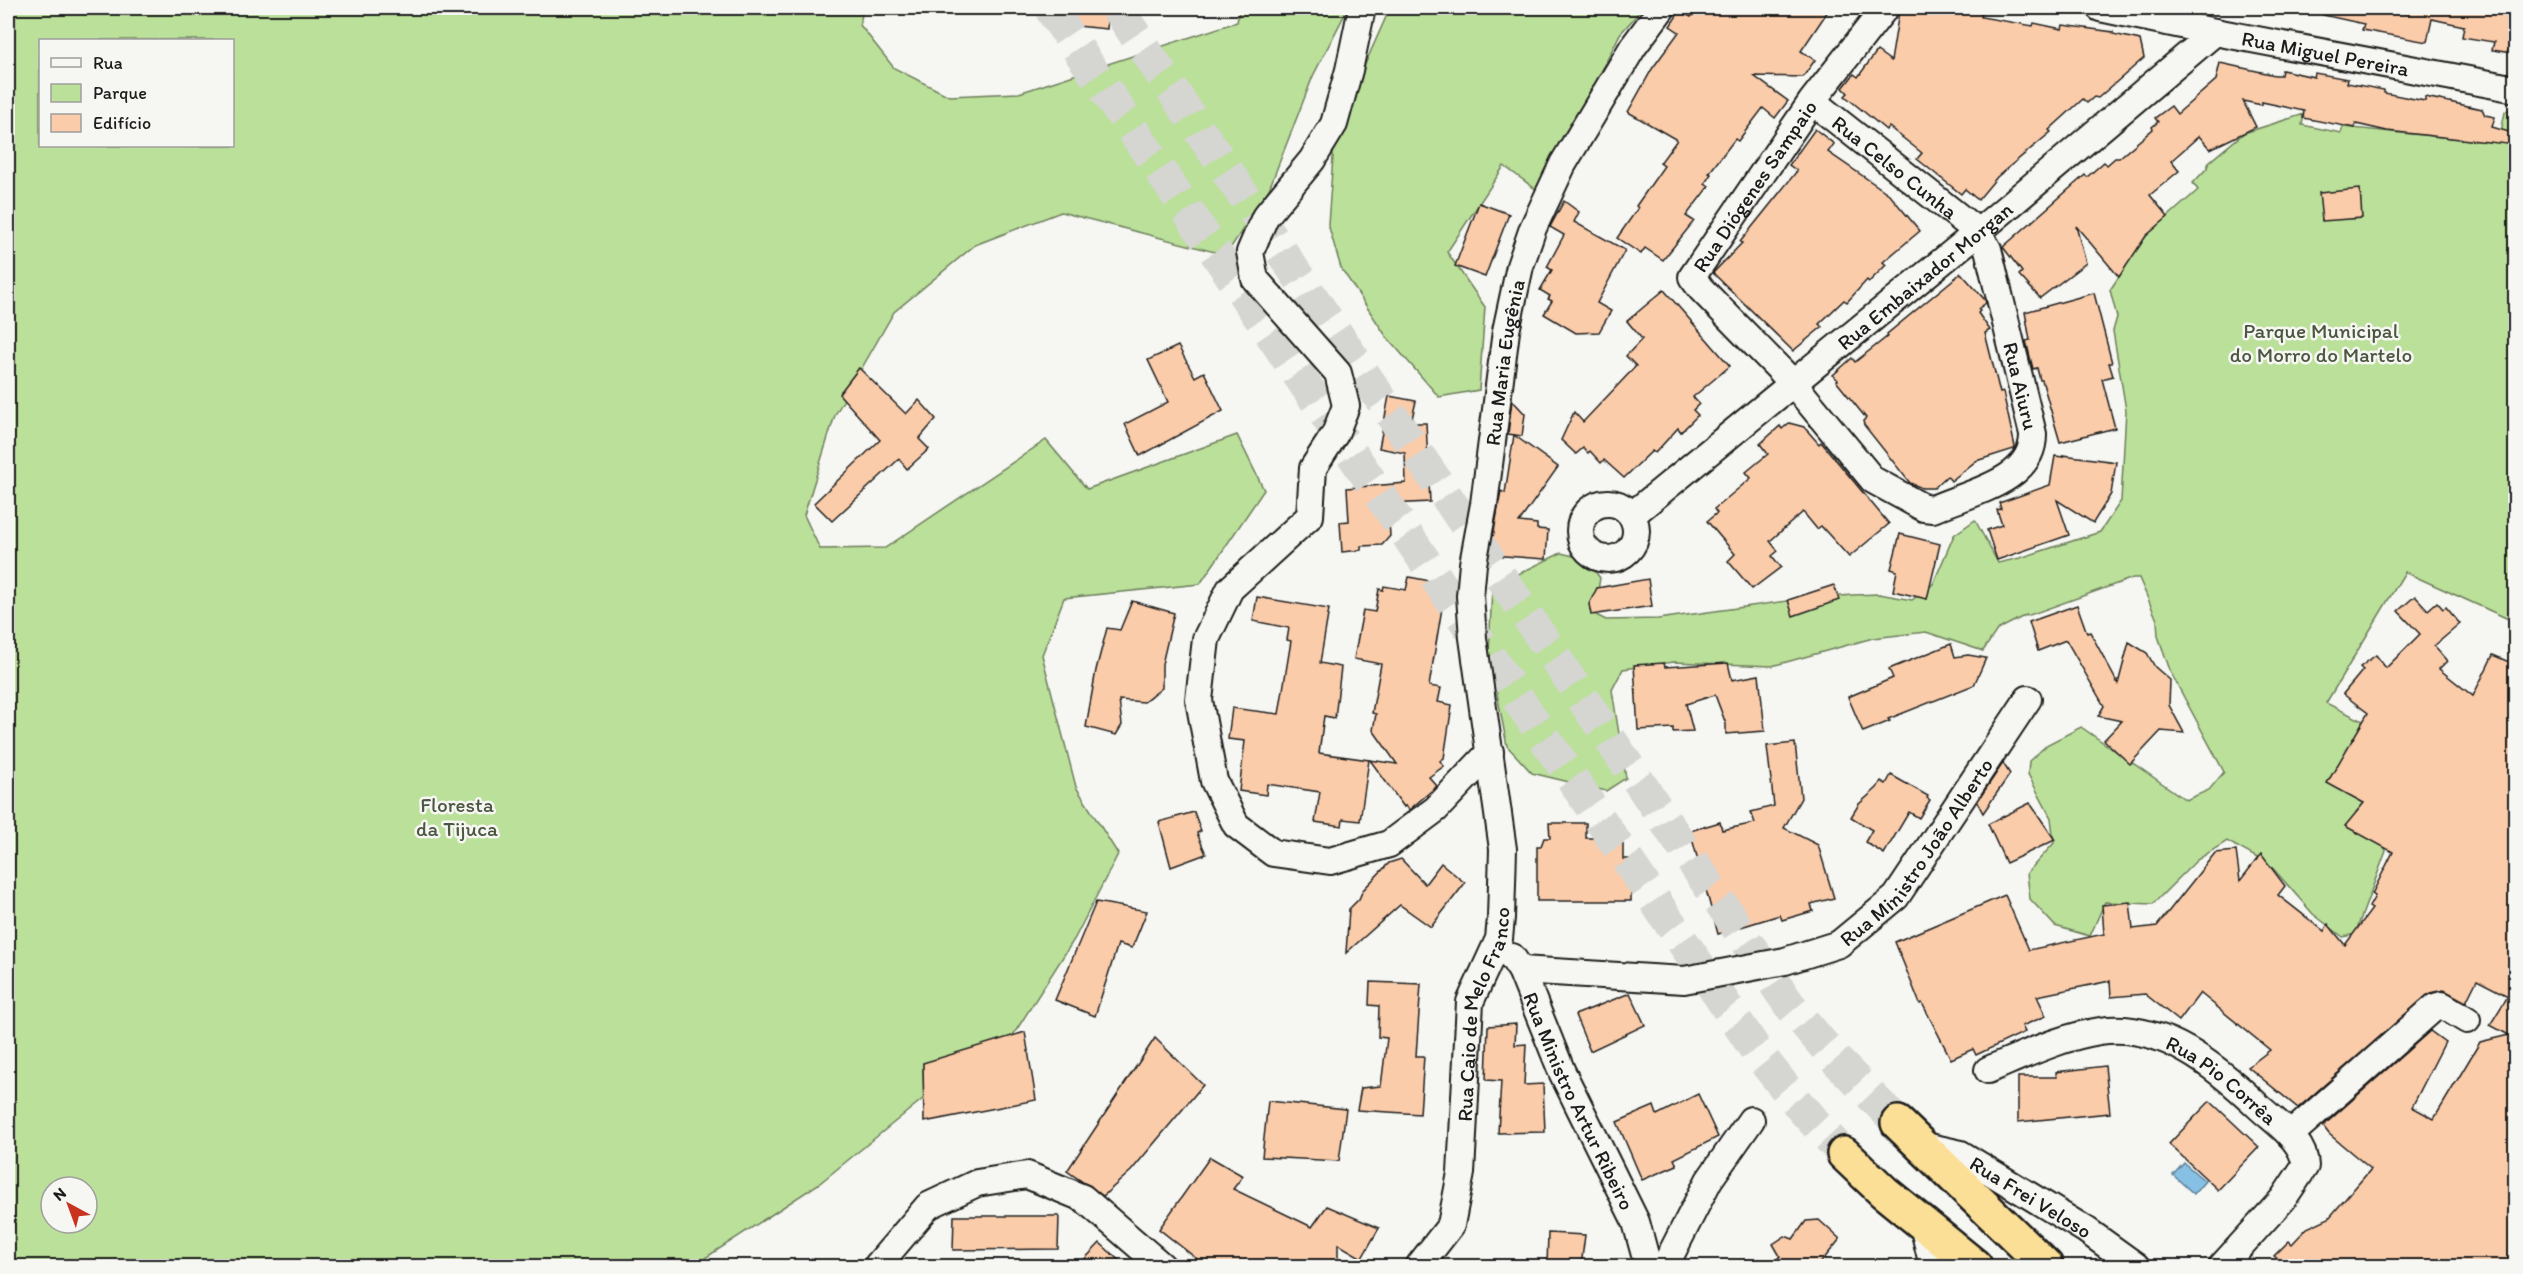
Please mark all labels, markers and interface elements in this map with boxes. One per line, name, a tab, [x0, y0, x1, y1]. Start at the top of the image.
street label: Rua Miguel Pereira	[2240, 25, 2411, 81]
legend	[39, 39, 234, 147]
text: Rua	[93, 52, 123, 74]
text: Parque	[93, 82, 147, 104]
street label: Rua Diógenes Sampaio	[1687, 95, 1822, 277]
street label: Rua Celso Cunha	[1827, 109, 1963, 224]
text: Edifício	[93, 112, 151, 134]
street label: Rua Embaixador Morgan	[1832, 196, 2017, 355]
street label: Rua Maria Eugênia	[1479, 277, 1529, 447]
park label: Parque Municipal do Morro do Martelo	[2230, 318, 2412, 367]
street label: Rua Aiuru	[1999, 339, 2044, 432]
street label: Rua Ministro João Alberto	[1834, 753, 1998, 951]
park label: Floresta da Tijuca	[416, 792, 498, 841]
street label: Rua Caio de Melo Franco	[1451, 907, 1514, 1122]
street label: Rua Ministro Artur Ribeiro	[1519, 988, 1640, 1214]
street label: Rua Pio Corrêa	[2162, 1029, 2282, 1130]
street label: Rua Frei Veloso	[1966, 1150, 2097, 1243]
north arrow	[39, 1175, 99, 1235]
text: N	[49, 1183, 70, 1205]

